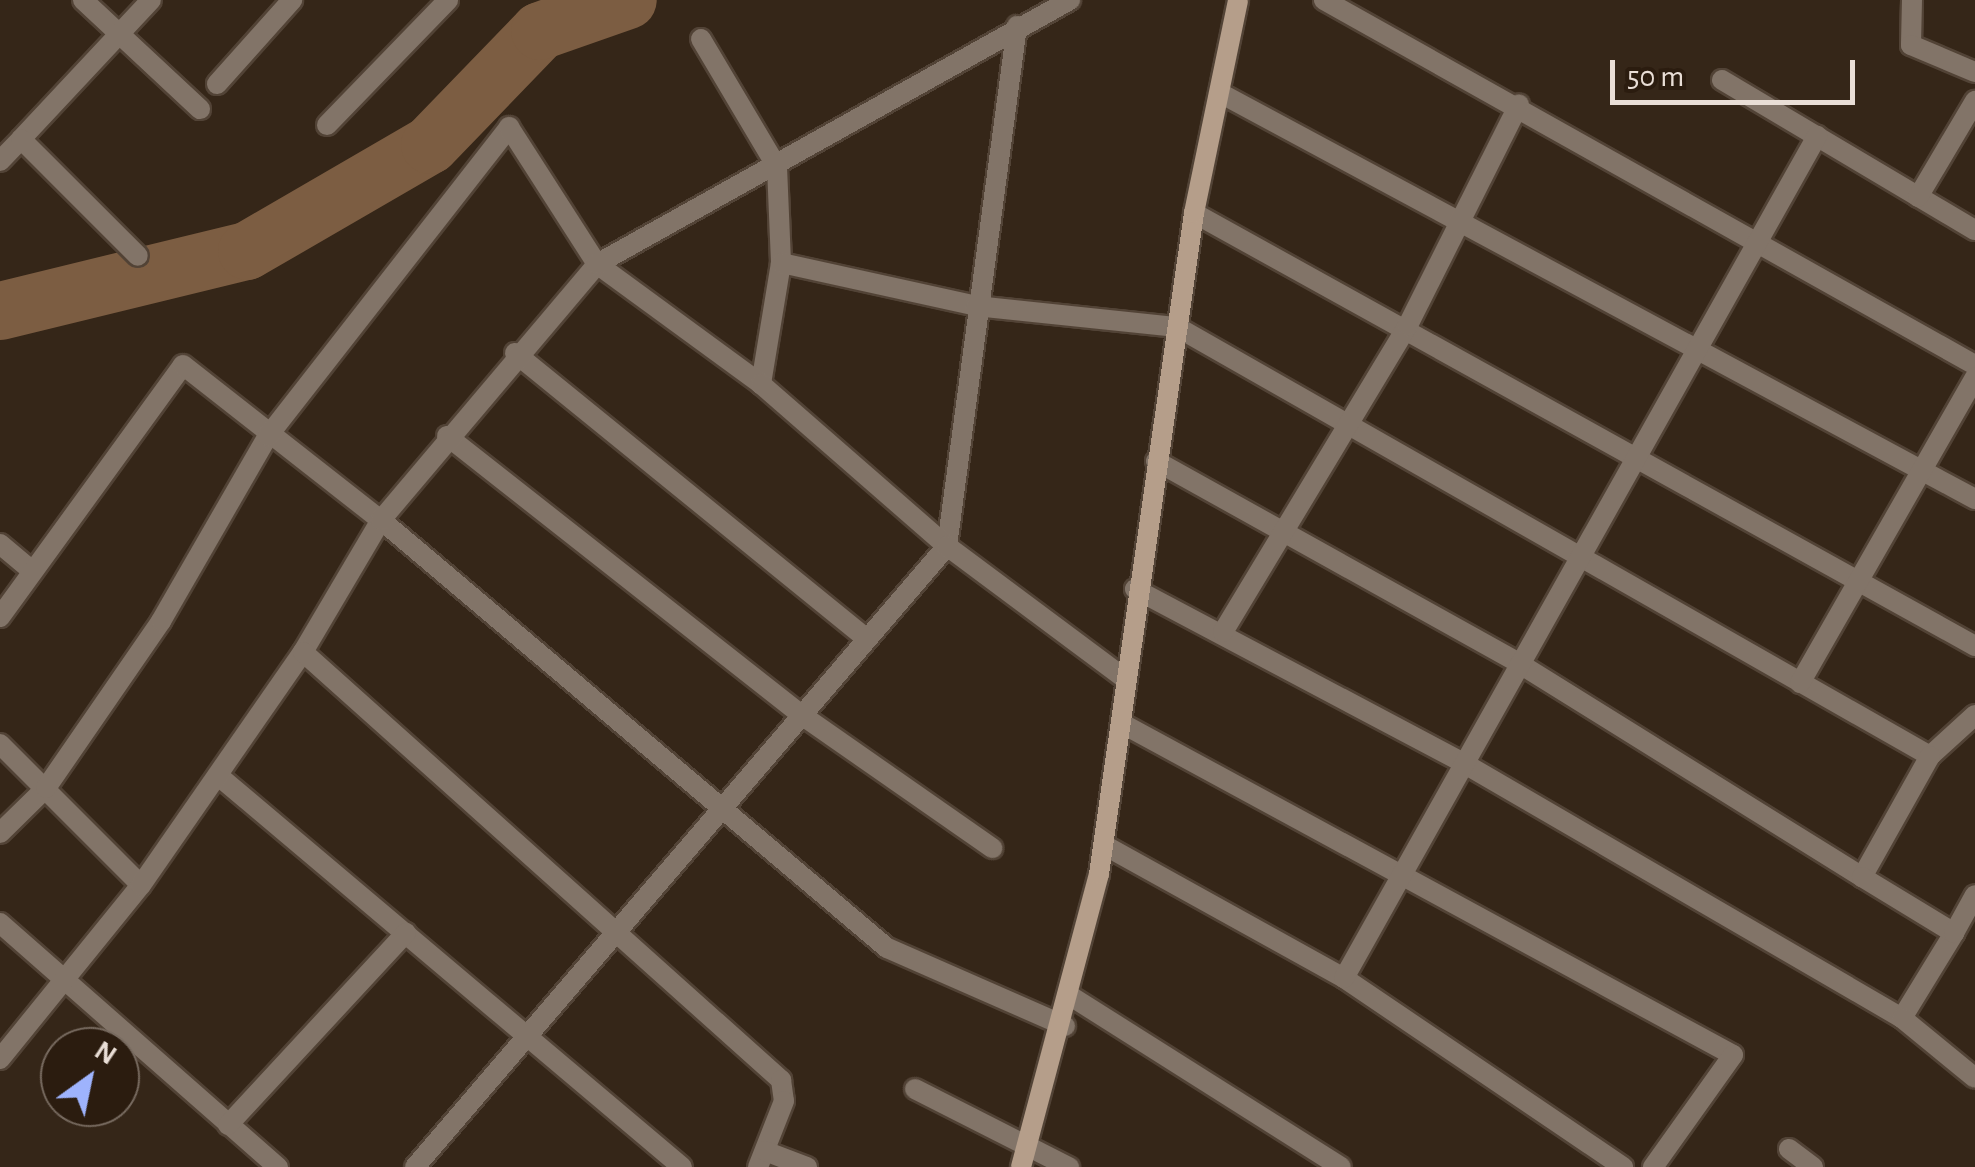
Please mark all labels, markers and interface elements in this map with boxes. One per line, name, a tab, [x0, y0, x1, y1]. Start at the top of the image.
scale bar	[1615, 40, 1860, 102]
text: 50 m	[1627, 62, 1684, 92]
north arrow	[40, 1027, 140, 1127]
text: N	[89, 1036, 121, 1071]

